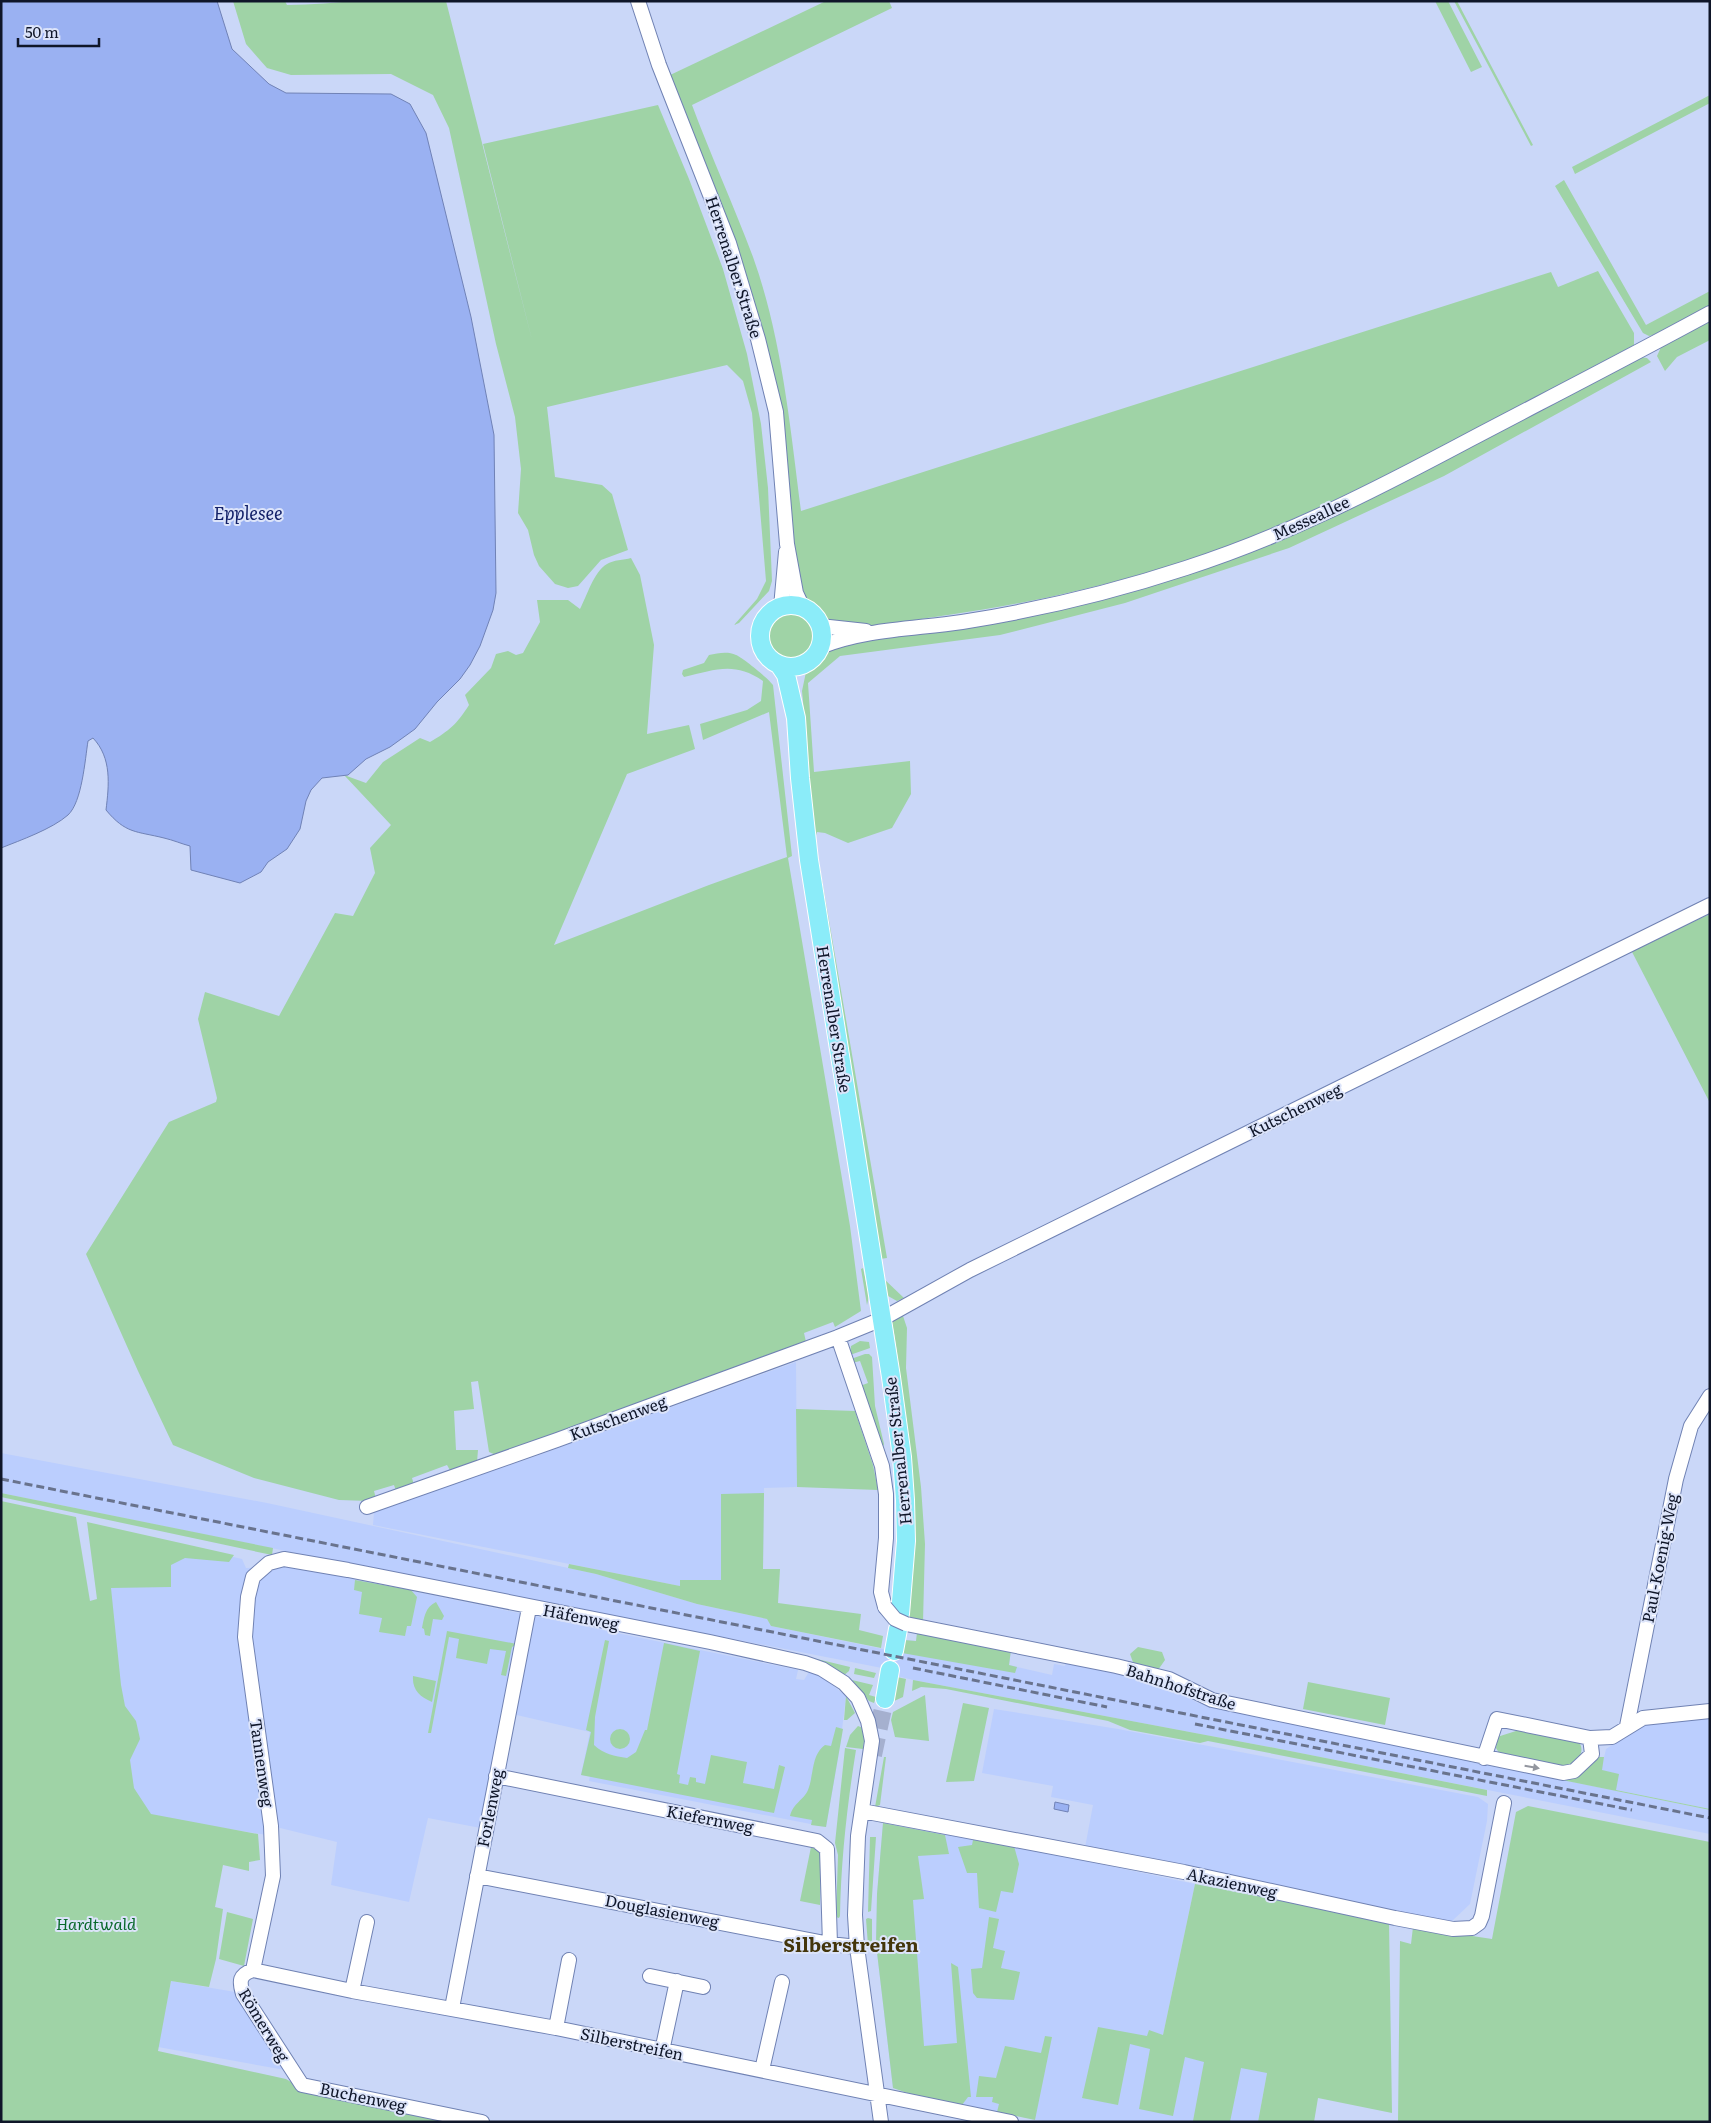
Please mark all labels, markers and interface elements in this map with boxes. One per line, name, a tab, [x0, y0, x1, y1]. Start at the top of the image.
scale bar	[18, 15, 99, 47]
text: 50 m	[25, 20, 59, 43]
street label: Herrenalber Straße	[701, 192, 769, 341]
street label: Messeallee	[1268, 489, 1353, 545]
water label: Epplesee	[213, 499, 283, 526]
street label: Herrenalber Straße	[812, 944, 858, 1094]
street label: Kutschenweg	[1244, 1076, 1346, 1142]
street label: Herrenalber Straße	[877, 1376, 917, 1526]
street label: Kutschenweg	[566, 1388, 670, 1446]
street label: Paul-Koenig-Weg	[1635, 1491, 1683, 1625]
street label: Häfenweg	[541, 1597, 621, 1635]
street label: Bahnhofstraße	[1123, 1657, 1240, 1715]
street label: Tannenweg	[245, 1717, 281, 1809]
one-way arrow	[1524, 1763, 1540, 1771]
street label: Forlenweg	[470, 1766, 508, 1849]
street label: Kiefernweg	[665, 1798, 756, 1838]
street label: Akazienweg	[1185, 1861, 1280, 1903]
street label: Douglasienweg	[603, 1887, 721, 1933]
park label: Hardtwald	[56, 1911, 137, 1935]
district label: Silberstreifen	[783, 1930, 919, 1958]
street label: Römerweg	[233, 1983, 296, 2066]
street label: Silberstreifen	[579, 2020, 686, 2066]
street label: Buchenweg	[318, 2075, 409, 2117]

